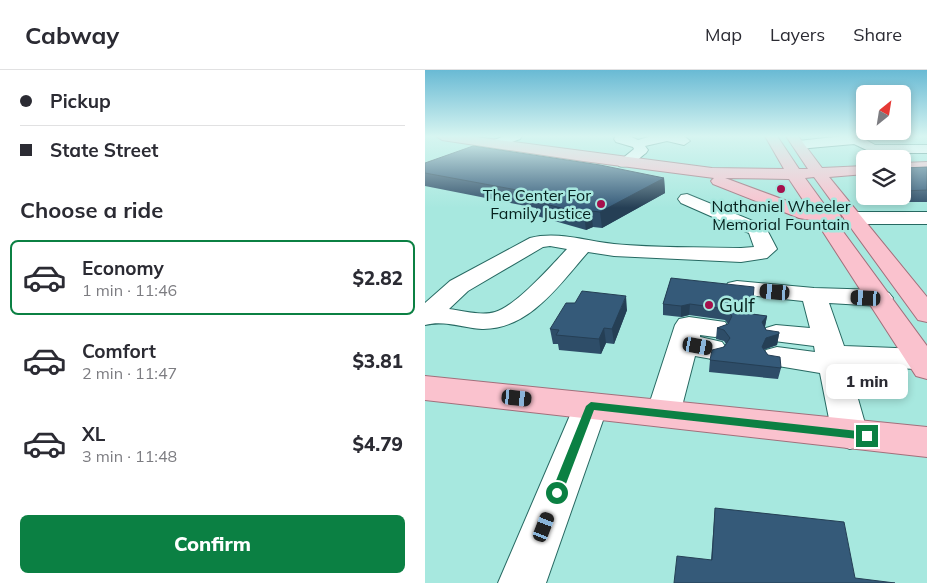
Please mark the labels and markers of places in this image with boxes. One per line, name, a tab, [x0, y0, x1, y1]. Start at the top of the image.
marker: Nathaniel Wheeler Memorial Fountain	[775, 183, 787, 195]
place label: The Center For Family Justice	[483, 185, 591, 223]
place label: Nathaniel Wheeler Memorial Fountain	[712, 196, 851, 234]
marker: The Center For Family Justice	[595, 198, 607, 210]
place label: Gulf	[719, 293, 755, 317]
marker: Gulf	[703, 299, 715, 311]

